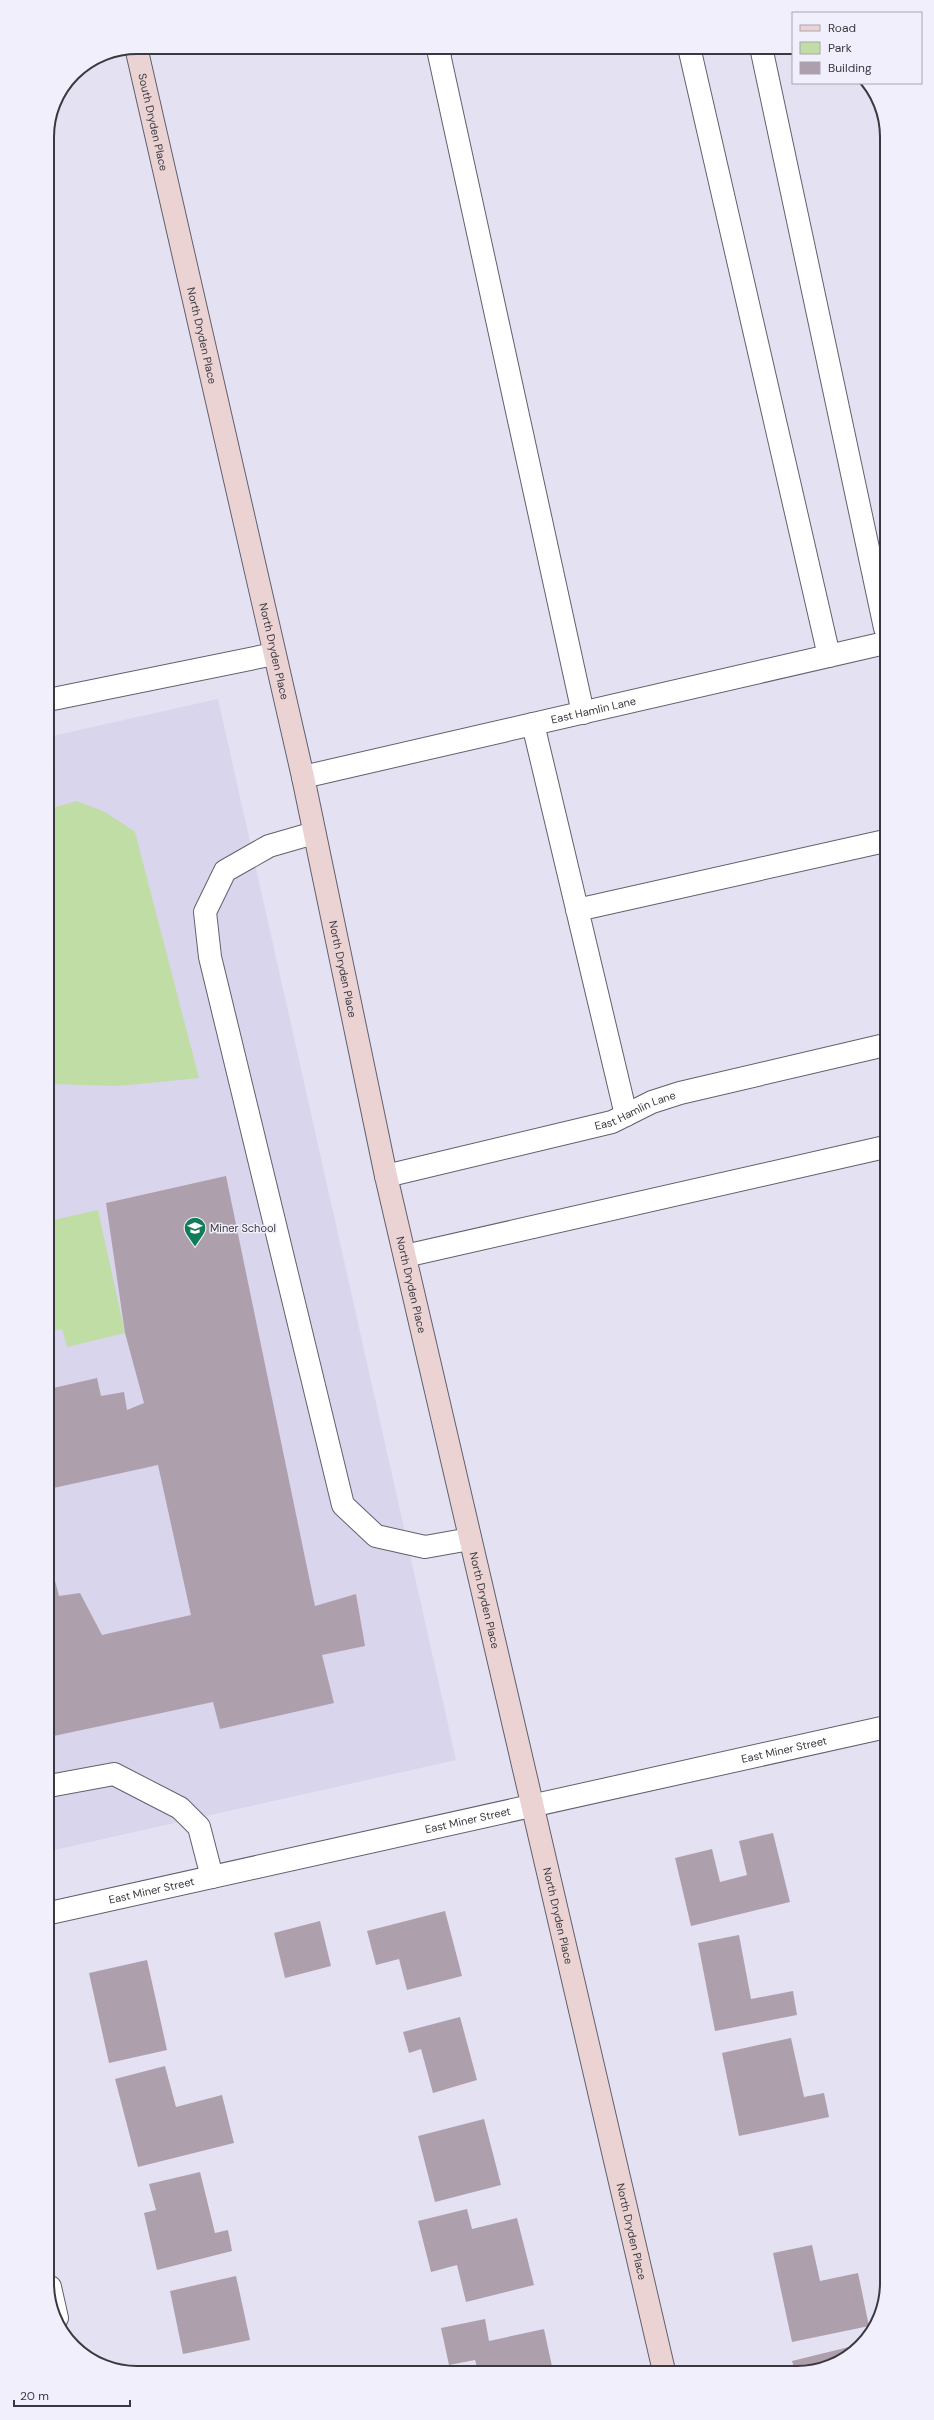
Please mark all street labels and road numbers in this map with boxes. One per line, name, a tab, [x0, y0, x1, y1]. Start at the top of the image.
street label: South Dryden Place	[135, 72, 171, 172]
street label: North Dryden Place	[184, 286, 220, 385]
street label: North Dryden Place	[256, 602, 292, 701]
street label: East Hamlin Lane	[550, 694, 637, 727]
street label: North Dryden Place	[326, 919, 360, 1019]
street label: East Hamlin Lane	[593, 1088, 677, 1133]
street label: North Dryden Place	[393, 1235, 429, 1334]
street label: North Dryden Place	[467, 1551, 503, 1650]
street label: East Miner Street	[740, 1733, 828, 1766]
street label: East Miner Street	[424, 1804, 512, 1836]
street label: North Dryden Place	[540, 1866, 576, 1966]
street label: East Miner Street	[107, 1874, 196, 1907]
street label: North Dryden Place	[614, 2182, 650, 2281]

